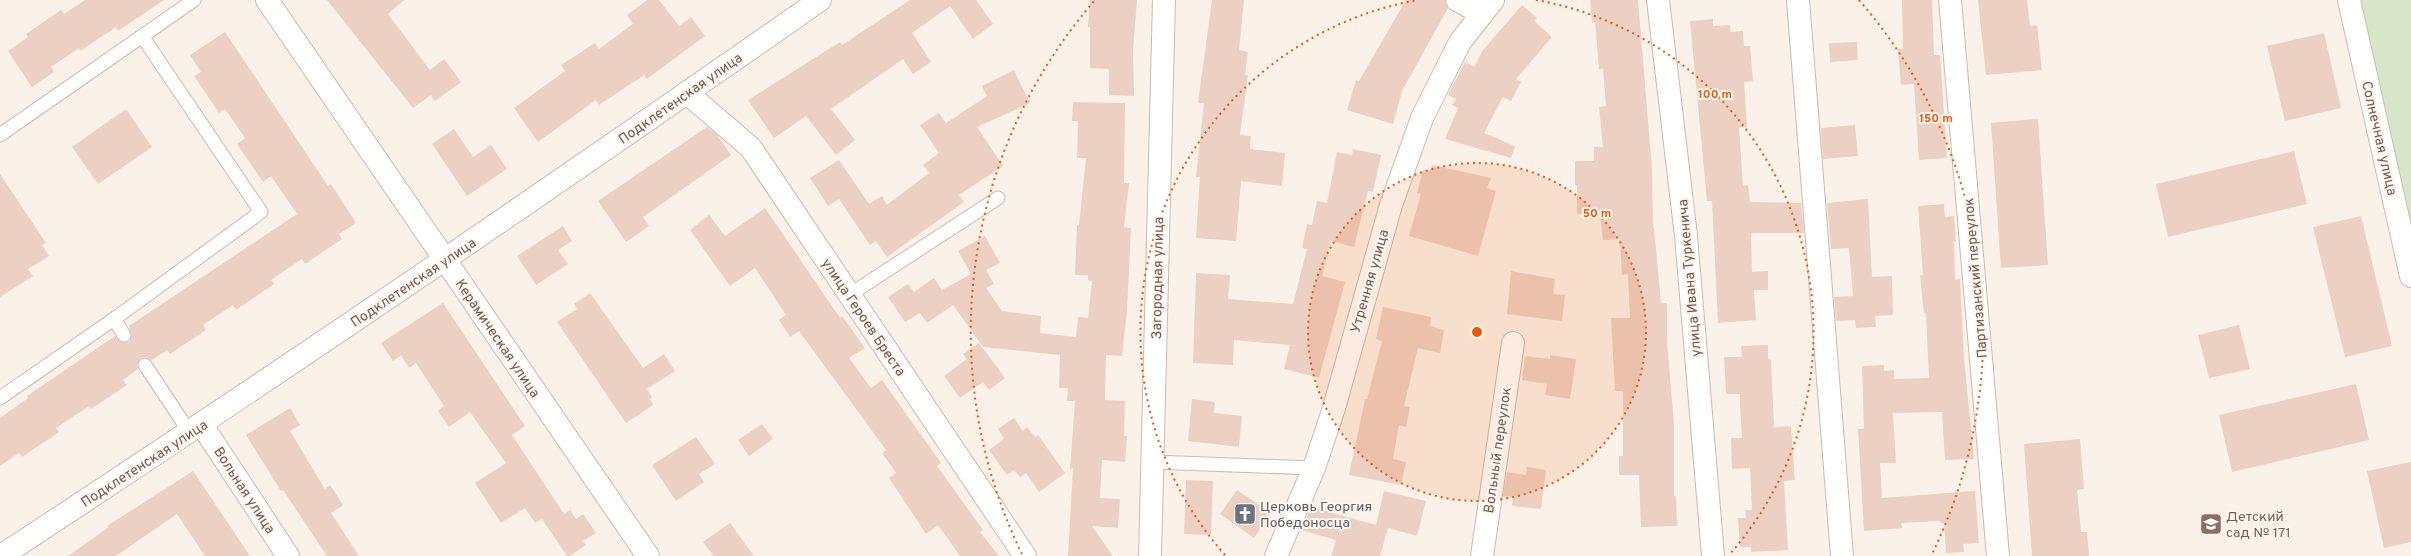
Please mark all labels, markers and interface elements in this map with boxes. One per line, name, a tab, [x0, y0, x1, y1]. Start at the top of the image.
street label: Подклетенская улица	[616, 50, 746, 149]
street label: Солнечная улица	[2357, 79, 2400, 197]
text: 100 m	[1698, 87, 1732, 103]
text: 150 m	[1919, 111, 1953, 127]
street label: Партизанский переулок	[1961, 197, 1992, 359]
street label: улица Ивана Туркенича	[1675, 198, 1706, 357]
text: 50 m	[1583, 206, 1611, 222]
street label: Загородная улица	[1149, 217, 1168, 340]
street label: Утренняя улица	[1348, 228, 1393, 335]
street label: Подклетенская улица	[348, 235, 480, 332]
street label: улица Героев Бреста	[817, 256, 908, 380]
street label: Керамическая улица	[451, 276, 543, 401]
centre of rings	[1470, 325, 1484, 339]
street label: Вольный переулок	[1481, 386, 1516, 514]
street label: Подклетенская улица	[78, 417, 211, 512]
street label: Вольная улица	[209, 444, 278, 538]
place label: Церковь Георгия Победоносца	[1260, 499, 1372, 532]
church icon: Церковь Георгия Победоносца	[1232, 501, 1258, 527]
place label: Детский сад № 171	[2226, 509, 2291, 542]
school or university icon: Детский сад № 171	[2198, 511, 2224, 537]

